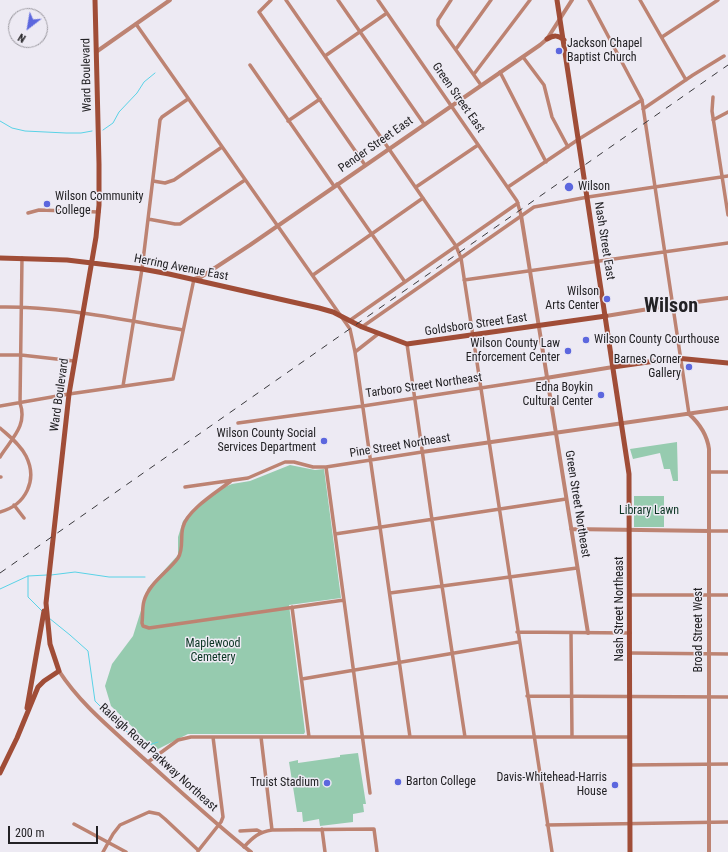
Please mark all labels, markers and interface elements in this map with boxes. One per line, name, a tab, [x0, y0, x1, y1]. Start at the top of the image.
north arrow	[8, 8, 48, 48]
text: N	[16, 31, 28, 45]
place label: Jackson Chapel Baptist Church	[567, 37, 642, 65]
street label: Ward Boulevard	[79, 38, 95, 112]
marker: Jackson Chapel Baptist Church	[554, 46, 564, 56]
street label: Green Street East	[429, 60, 487, 136]
street label: Pender Street East	[336, 114, 416, 176]
place label: Wilson	[578, 180, 610, 194]
marker: Wilson	[563, 181, 575, 193]
place label: Wilson Community College	[55, 190, 144, 218]
marker: Wilson Community College	[42, 199, 52, 209]
street label: Nash Street East	[591, 201, 617, 281]
street label: Herring Avenue East	[133, 252, 229, 284]
place label: Wilson Arts Center	[545, 285, 599, 313]
marker: Wilson Arts Center	[602, 294, 612, 304]
district label: Wilson	[644, 295, 698, 319]
street label: Goldsboro Street East	[424, 311, 528, 339]
place label: Wilson County Courthouse	[594, 333, 719, 347]
marker: Wilson County Courthouse	[581, 335, 591, 345]
place label: Wilson County Law Enforcement Center	[466, 337, 560, 365]
marker: Wilson County Law Enforcement Center	[563, 346, 573, 356]
place label: Barnes Corner Gallery	[614, 353, 681, 381]
street label: Ward Boulevard	[48, 357, 72, 433]
marker: Barnes Corner Gallery	[684, 362, 694, 372]
street label: Tarboro Street Northeast	[365, 371, 483, 401]
place label: Edna Boykin Cultural Center	[523, 381, 593, 409]
marker: Edna Boykin Cultural Center	[596, 390, 606, 400]
place label: Wilson County Social Services Department	[217, 427, 316, 455]
street label: Pine Street Northeast	[349, 431, 451, 461]
marker: Wilson County Social Services Department	[319, 436, 329, 446]
street label: Green Street Northeast	[561, 449, 593, 559]
park label: Library Lawn	[619, 504, 679, 518]
street label: Nash Street Northeast	[613, 556, 627, 662]
street label: Broad Street West	[692, 587, 706, 673]
park label: Maplewood Cemetery	[186, 637, 240, 665]
street label: Raleigh Road Parkway Northeast	[96, 701, 220, 815]
place label: Davis-Whitehead-Harris House	[496, 771, 607, 799]
place label: Barton College	[406, 775, 476, 789]
place label: Truist Stadium	[250, 776, 319, 790]
marker: Barton College	[393, 777, 403, 787]
marker: Truist Stadium	[322, 778, 332, 788]
marker: Davis-Whitehead-Harris House	[610, 780, 620, 790]
scale bar	[10, 818, 100, 844]
text: 200 m	[15, 826, 45, 840]

